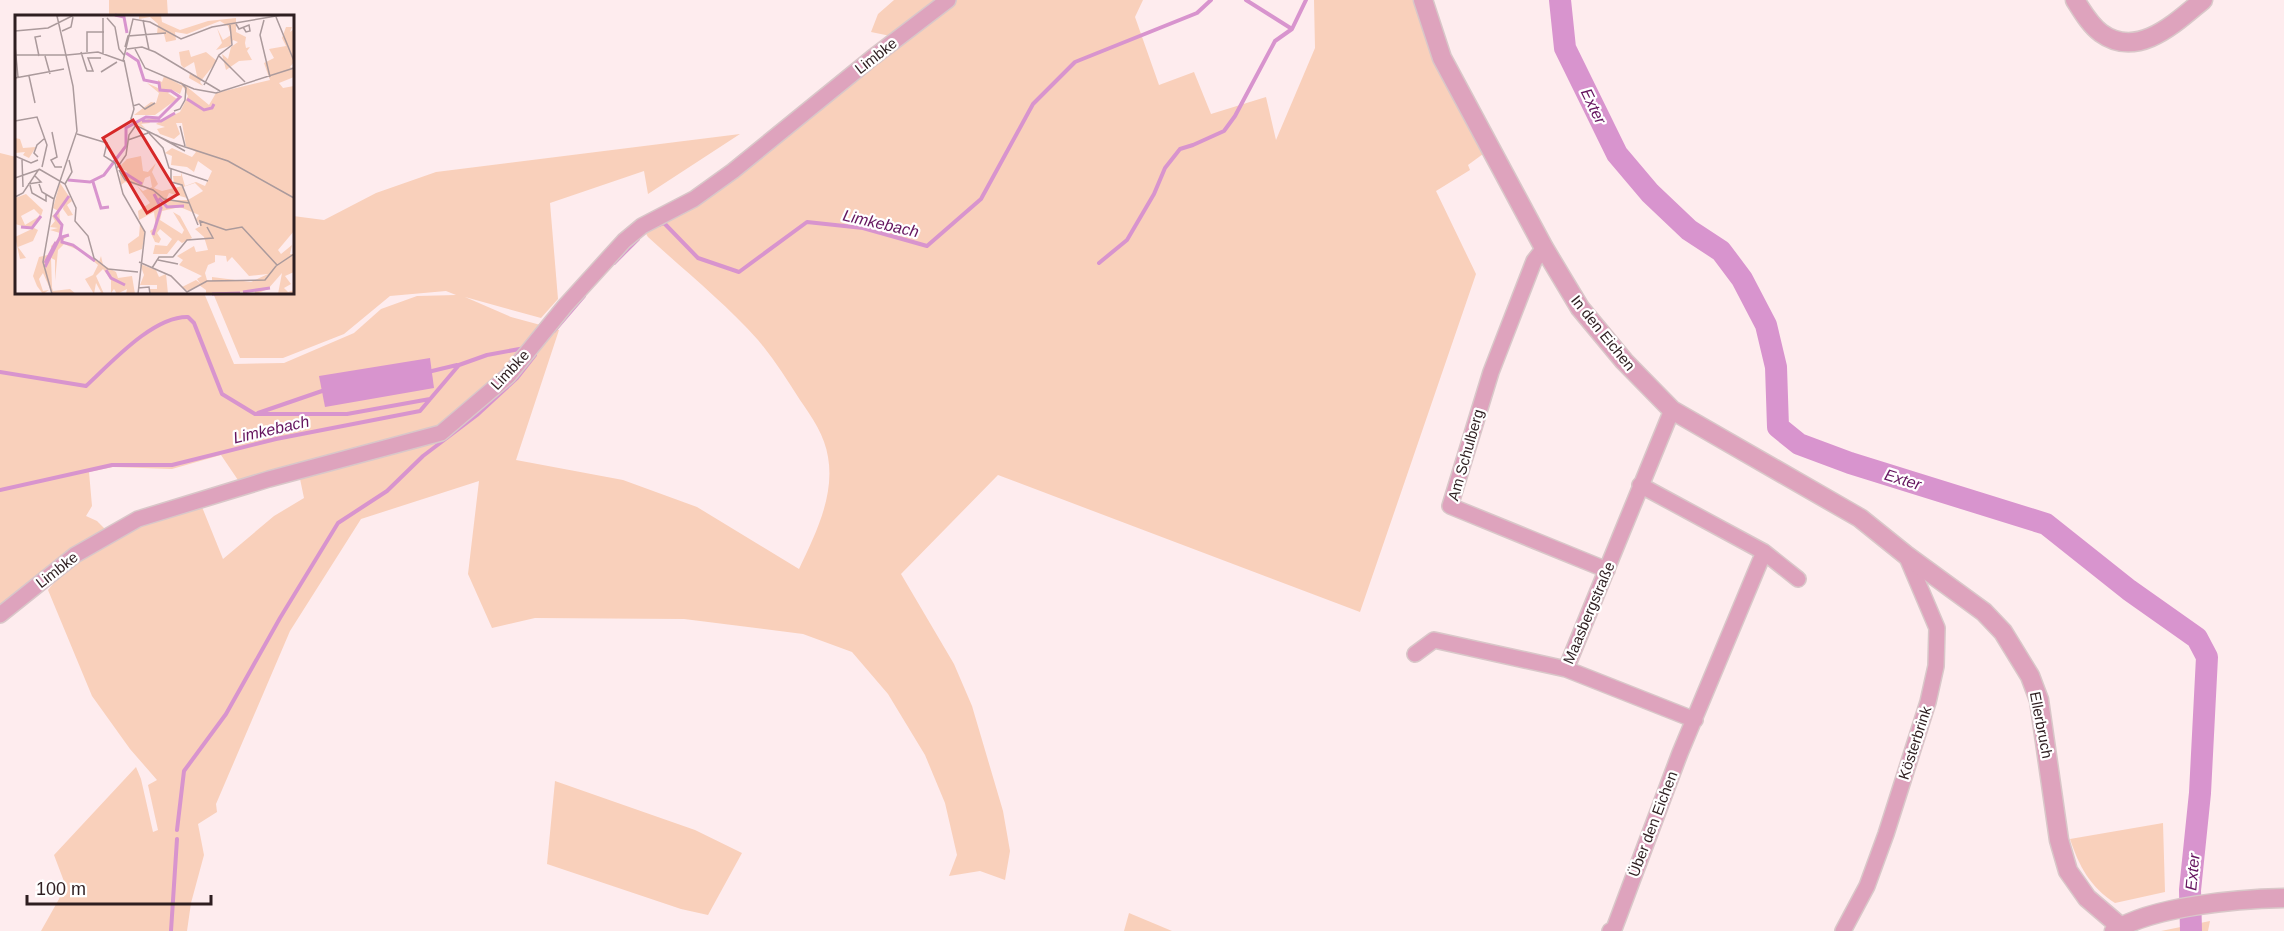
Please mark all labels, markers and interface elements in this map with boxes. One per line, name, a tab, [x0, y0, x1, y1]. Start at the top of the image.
inset map	[15, 15, 294, 294]
street label: Limbke	[851, 34, 900, 77]
water label: Exter	[1578, 86, 1610, 127]
water label: Limkebach	[841, 207, 921, 240]
street label: In den Eichen	[1568, 292, 1639, 374]
street label: Limbke	[487, 346, 532, 393]
street label: Am Schulberg	[1444, 407, 1487, 502]
water label: Limkebach	[232, 412, 311, 446]
water label: Exter	[1883, 466, 1924, 493]
street label: Limbke	[32, 548, 81, 591]
street label: Maasbergstraße	[1559, 559, 1618, 666]
street label: Ellerbruch	[2027, 690, 2056, 760]
street label: Kösterbrink	[1895, 704, 1934, 782]
street label: Über den Eichen	[1625, 769, 1680, 879]
water label: Exter	[2182, 852, 2203, 891]
scale bar	[27, 868, 212, 906]
text: 100 m	[36, 879, 86, 899]

